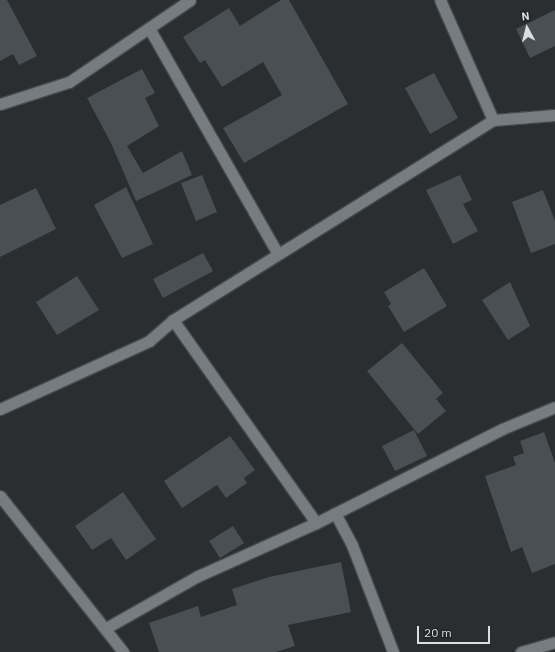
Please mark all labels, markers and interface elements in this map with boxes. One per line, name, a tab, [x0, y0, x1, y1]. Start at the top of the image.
north arrow	[507, 8, 547, 48]
text: N	[521, 9, 530, 24]
scale bar	[419, 618, 492, 644]
text: 20 m	[424, 625, 452, 640]

